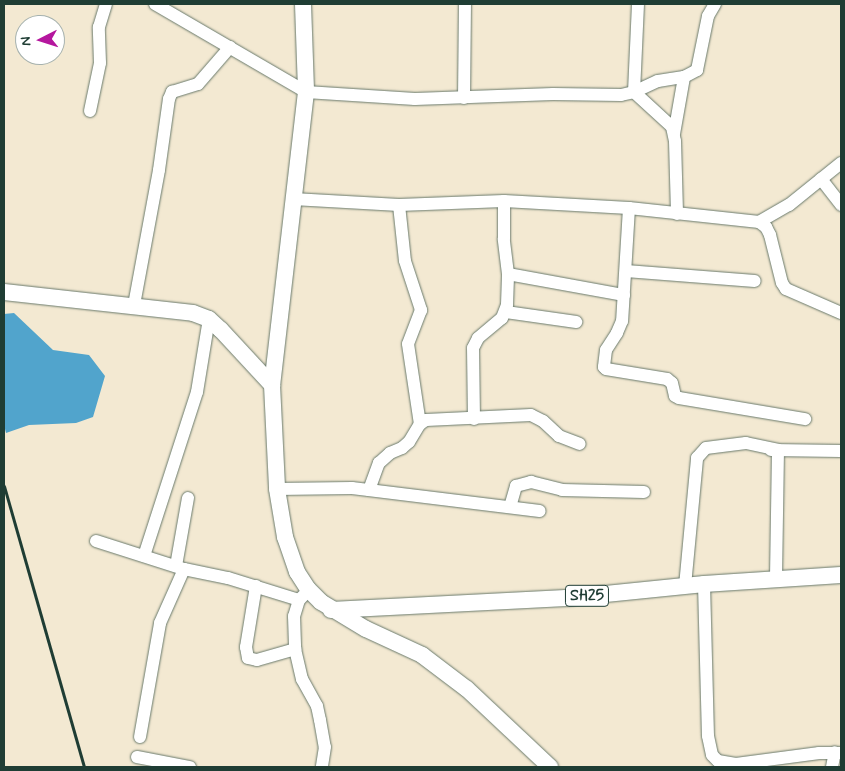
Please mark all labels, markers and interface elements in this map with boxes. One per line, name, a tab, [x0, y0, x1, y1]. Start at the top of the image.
north arrow	[15, 15, 65, 65]
text: N	[17, 36, 35, 47]
road number: SH25	[564, 582, 610, 610]

